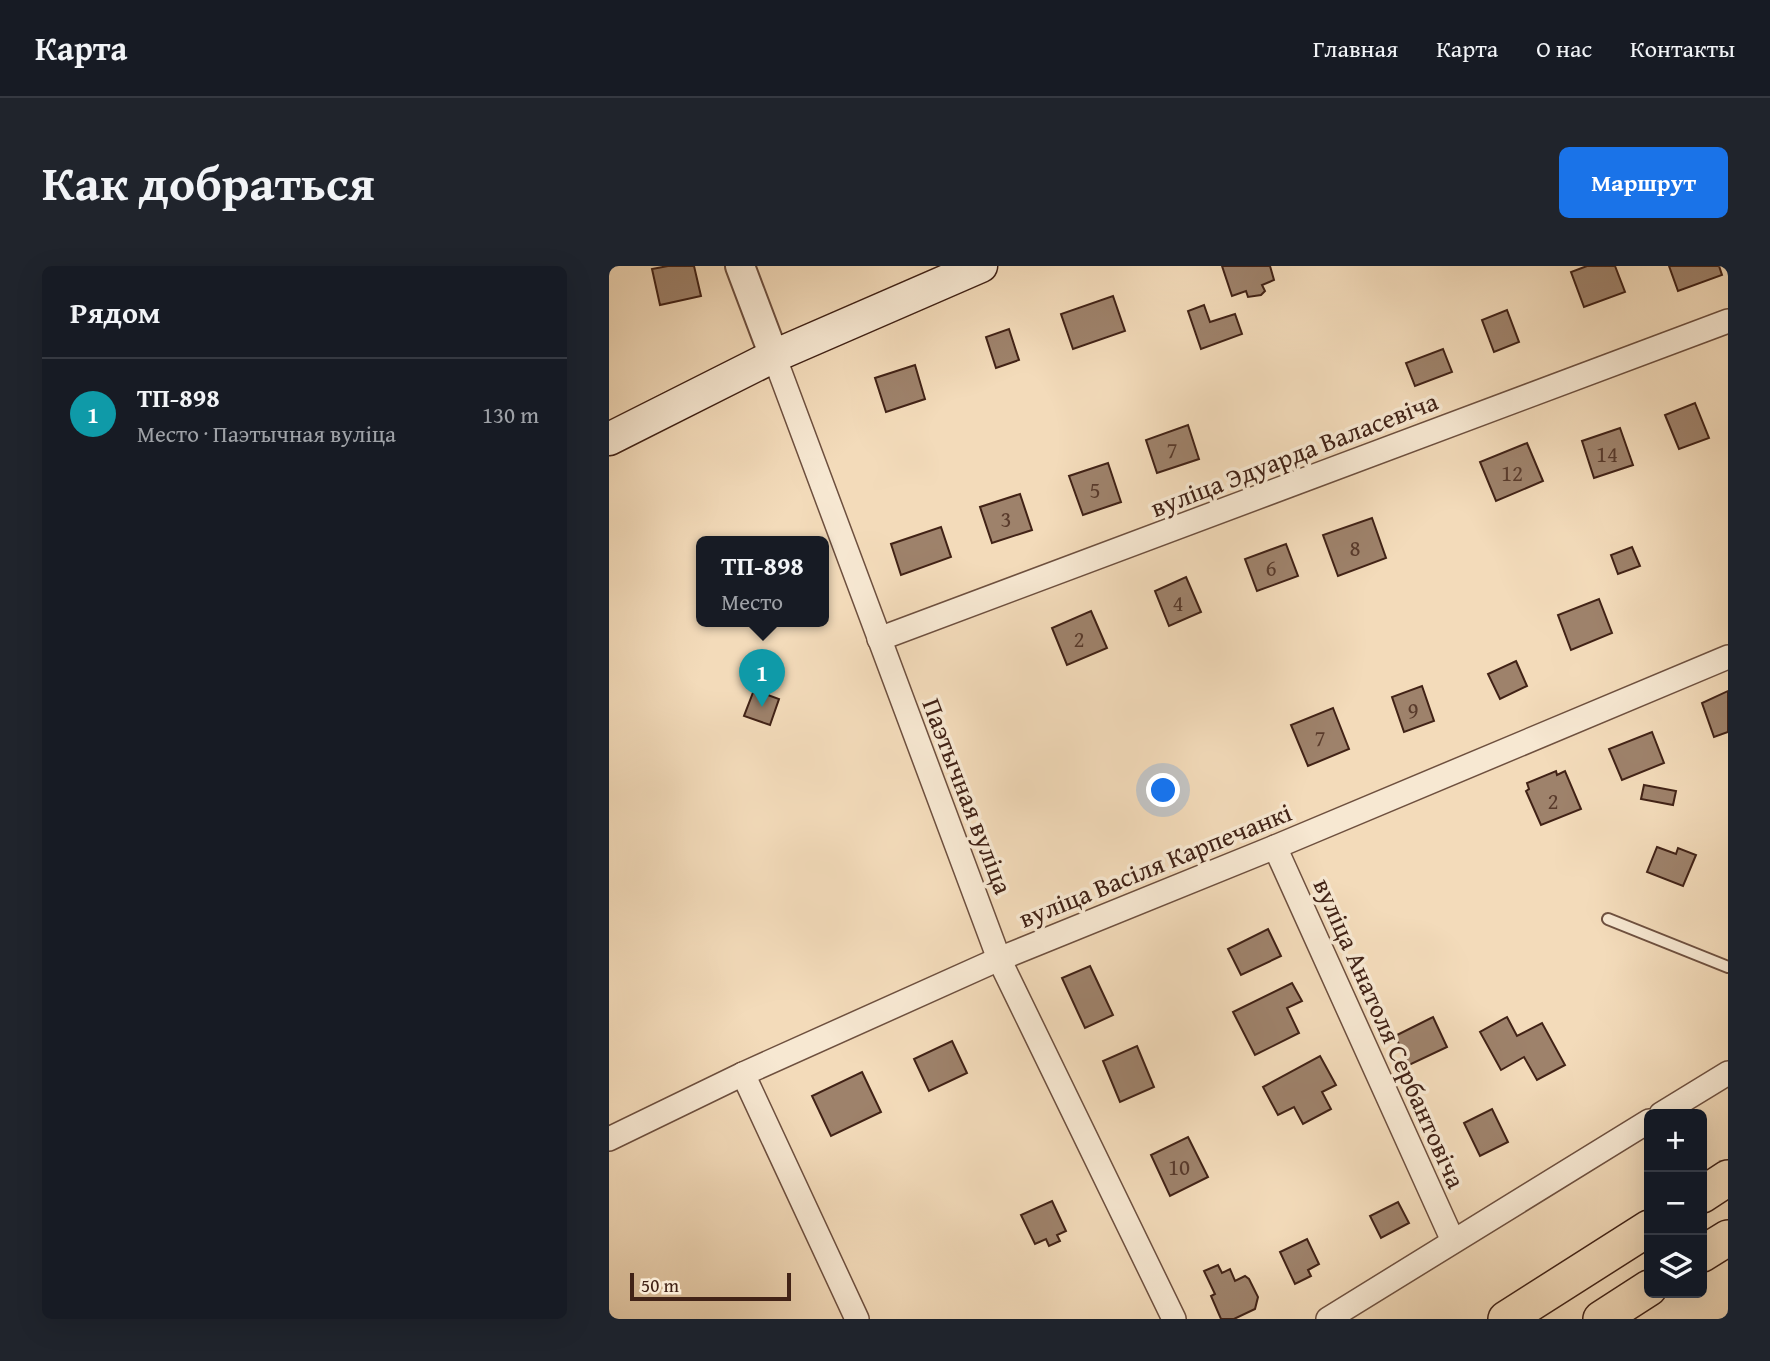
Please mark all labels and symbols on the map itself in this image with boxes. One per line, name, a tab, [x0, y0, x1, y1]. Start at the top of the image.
street label: вуліца Эдуарда Валасевіча	[1145, 381, 1444, 527]
house number: 7	[1166, 433, 1178, 466]
house number: 14	[1596, 437, 1618, 470]
house number: 12	[1501, 456, 1523, 489]
house number: 5	[1089, 473, 1101, 506]
house number: 3	[1000, 502, 1012, 535]
house number: 8	[1349, 531, 1361, 564]
house number: 6	[1265, 551, 1277, 584]
house number: 4	[1172, 586, 1184, 619]
house number: 2	[1073, 622, 1085, 655]
pin: 1	[739, 649, 785, 707]
street label: Паэтычная вуліца	[913, 692, 1024, 900]
house number: 9	[1407, 693, 1419, 726]
house number: 7	[1314, 721, 1326, 754]
your location	[1146, 773, 1180, 807]
house number: 2	[1547, 784, 1559, 817]
street label: вуліца Васіля Карпечанкі	[1013, 792, 1297, 938]
street label: вуліца Анатоля Сербантовіча	[1304, 872, 1476, 1195]
house number: 10	[1168, 1150, 1190, 1183]
scale bar	[630, 1270, 791, 1302]

